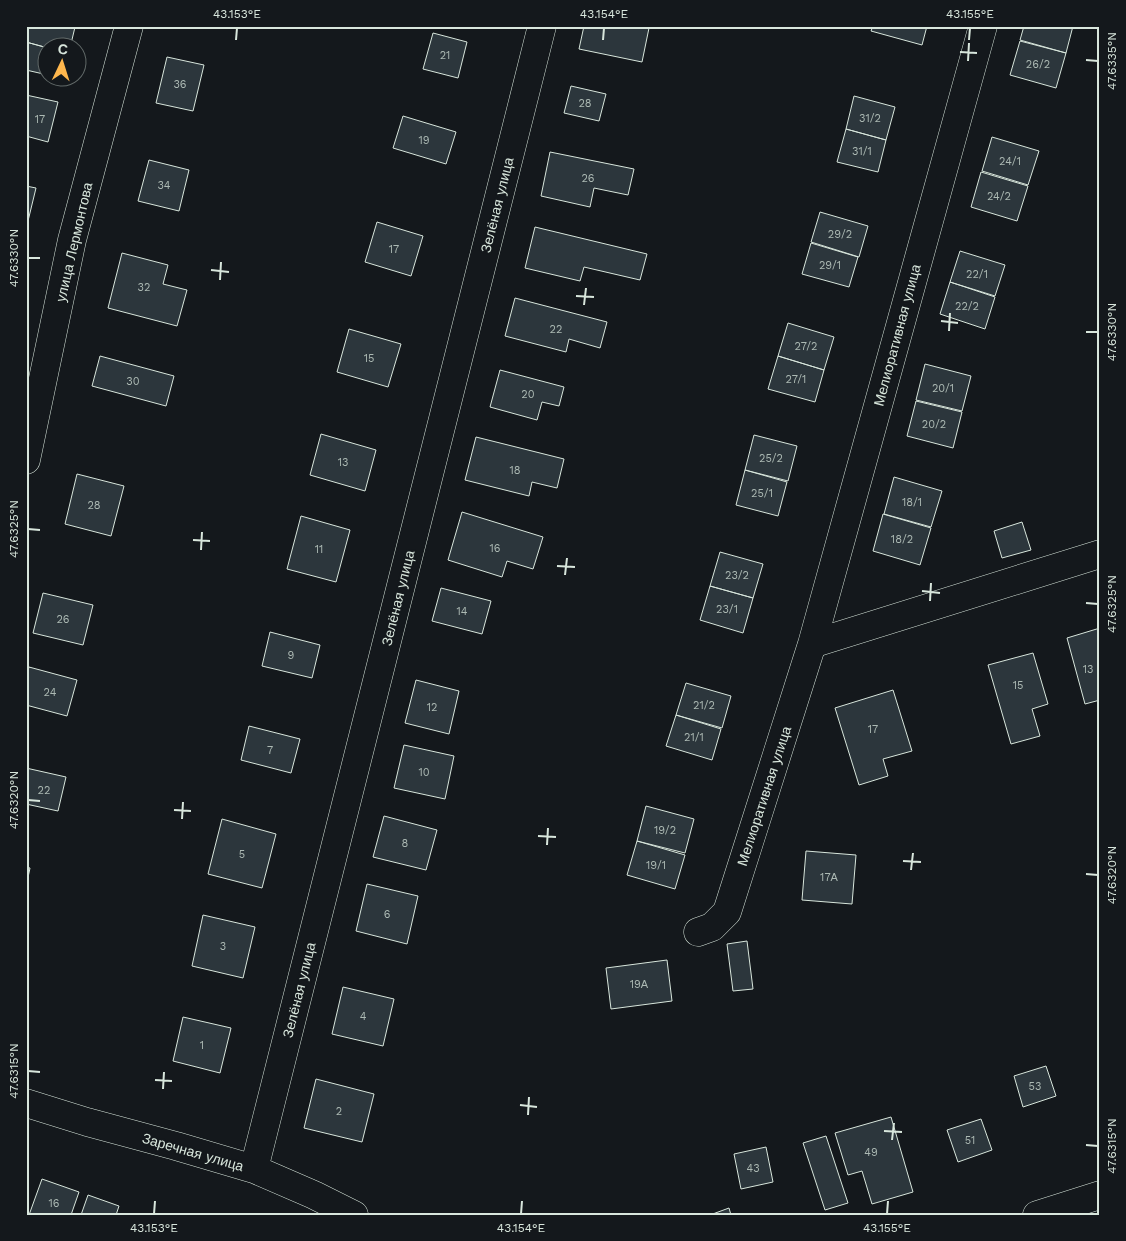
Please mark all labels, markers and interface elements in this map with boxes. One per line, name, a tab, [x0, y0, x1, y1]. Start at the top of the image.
text: 43.153°E	[213, 7, 261, 21]
text: 43.154°E	[580, 7, 628, 21]
text: 43.155°E	[946, 7, 994, 21]
text: 47.6335°N	[1105, 32, 1119, 90]
north arrow	[38, 38, 88, 88]
text: С	[57, 41, 69, 57]
house number: 21	[440, 49, 450, 62]
house number: 26/2	[1026, 58, 1050, 71]
house number: 36	[173, 78, 187, 91]
house number: 28	[578, 97, 592, 110]
house number: 31/2	[859, 112, 881, 125]
house number: 17	[35, 113, 45, 126]
house number: 19	[418, 134, 430, 147]
house number: 31/1	[852, 145, 872, 158]
street label: Зелёная улица	[477, 155, 517, 255]
house number: 24/1	[999, 155, 1021, 168]
house number: 26	[581, 172, 595, 185]
house number: 34	[157, 179, 171, 192]
street label: улица Лермонтова	[52, 180, 96, 303]
house number: 24/2	[987, 190, 1011, 203]
house number: 29/2	[828, 228, 852, 241]
text: 47.6330°N	[7, 229, 21, 287]
house number: 17	[389, 243, 399, 256]
house number: 29/1	[819, 259, 841, 272]
street label: Мелиоративная улица	[870, 262, 924, 408]
house number: 22/1	[966, 268, 988, 281]
house number: 32	[138, 281, 150, 294]
house number: 22/2	[955, 300, 979, 313]
text: 47.6330°N	[1105, 303, 1119, 361]
house number: 22	[550, 323, 562, 336]
house number: 27/2	[795, 340, 817, 353]
house number: 15	[364, 352, 374, 365]
house number: 27/1	[786, 373, 806, 386]
house number: 30	[126, 375, 140, 388]
house number: 20/1	[932, 382, 954, 395]
house number: 20	[521, 388, 535, 401]
house number: 20/2	[922, 418, 946, 431]
house number: 25/2	[759, 452, 783, 465]
house number: 13	[338, 456, 348, 469]
house number: 18	[509, 464, 521, 477]
house number: 25/1	[751, 487, 773, 500]
house number: 18/1	[902, 496, 922, 509]
house number: 28	[87, 499, 101, 512]
text: 47.6325°N	[7, 500, 21, 558]
house number: 18/2	[891, 533, 913, 546]
house number: 16	[490, 542, 501, 555]
house number: 11	[315, 543, 323, 556]
street label: Зелёная улица	[378, 548, 418, 648]
house number: 23/2	[725, 569, 749, 582]
text: 47.6325°N	[1105, 575, 1119, 633]
house number: 23/1	[716, 603, 738, 616]
house number: 14	[456, 605, 468, 618]
house number: 26	[56, 613, 70, 626]
house number: 9	[288, 649, 295, 662]
house number: 13	[1083, 663, 1093, 676]
house number: 15	[1013, 679, 1023, 692]
house number: 24	[44, 686, 57, 699]
house number: 21/2	[693, 699, 715, 712]
house number: 12	[427, 701, 437, 714]
house number: 17	[868, 723, 878, 736]
street label: Мелиоративная улица	[734, 724, 794, 868]
house number: 21/1	[684, 731, 704, 744]
house number: 7	[267, 744, 273, 757]
house number: 10	[418, 766, 430, 779]
text: 47.6320°N	[7, 771, 21, 829]
house number: 22	[38, 784, 50, 797]
house number: 19/2	[654, 824, 676, 837]
house number: 8	[402, 837, 409, 850]
text: 47.6320°N	[1105, 846, 1119, 904]
house number: 5	[239, 848, 245, 861]
house number: 19/1	[646, 859, 666, 872]
house number: 17А	[820, 871, 839, 884]
house number: 6	[384, 908, 391, 921]
house number: 3	[220, 940, 226, 953]
street label: Зелёная улица	[279, 940, 319, 1040]
house number: 19А	[630, 978, 649, 991]
house number: 4	[360, 1010, 367, 1023]
house number: 1	[200, 1039, 204, 1052]
text: 47.6315°N	[7, 1043, 21, 1099]
house number: 53	[1029, 1080, 1041, 1093]
house number: 2	[336, 1105, 342, 1118]
text: 47.6315°N	[1105, 1118, 1119, 1174]
street label: Заречная улица	[140, 1130, 246, 1174]
house number: 51	[965, 1134, 975, 1147]
house number: 49	[864, 1146, 878, 1159]
house number: 43	[746, 1162, 760, 1175]
house number: 16	[49, 1197, 60, 1210]
text: 43.153°E	[130, 1221, 178, 1235]
text: 43.154°E	[497, 1221, 545, 1235]
text: 43.155°E	[863, 1221, 911, 1235]

